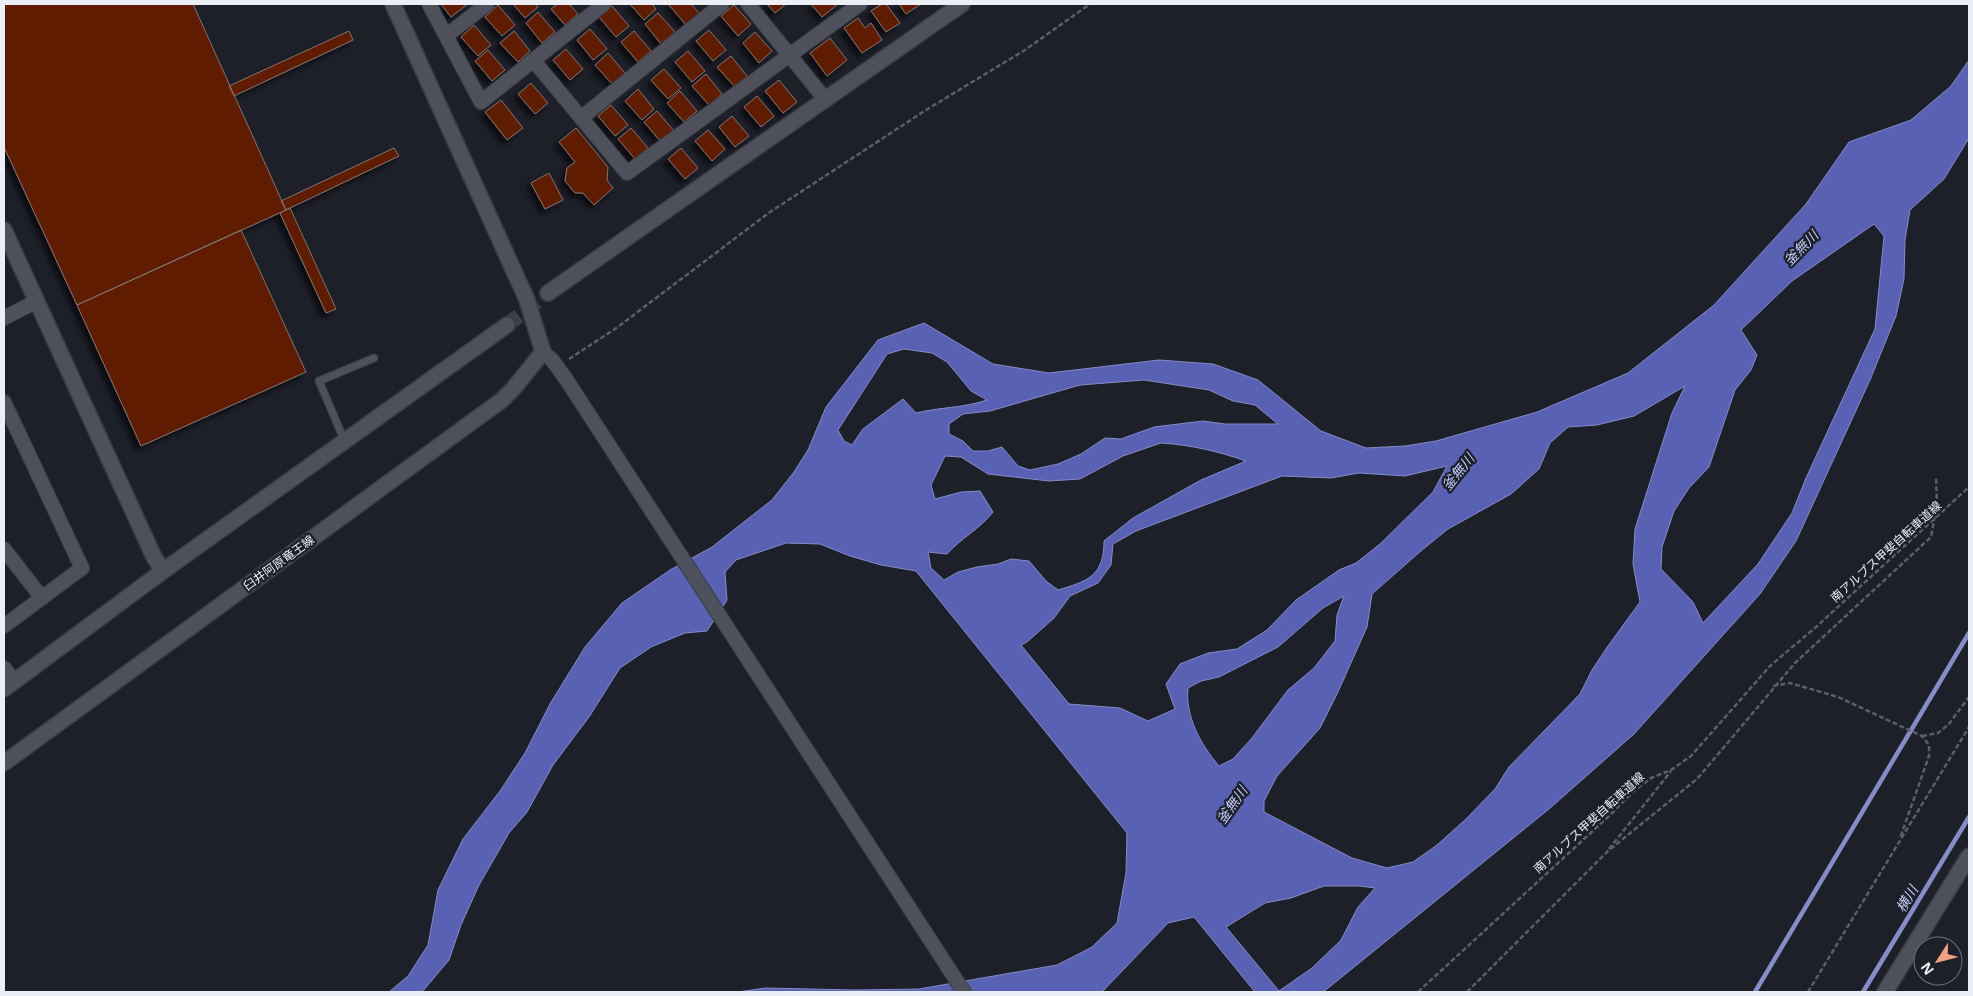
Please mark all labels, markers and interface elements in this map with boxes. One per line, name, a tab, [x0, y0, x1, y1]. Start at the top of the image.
water label: 釜無川	[1779, 225, 1823, 269]
water label: 釜無川	[1437, 448, 1479, 494]
street label: 南アルプス甲斐自転車道線	[1827, 497, 1945, 606]
street label: 臼井阿原竜王線	[240, 531, 318, 594]
street label: 南アルプス甲斐自転車道線	[1530, 768, 1648, 877]
water label: 釜無川	[1212, 780, 1253, 827]
water label: 横川	[1891, 880, 1923, 916]
north arrow	[1913, 936, 1963, 986]
text: N	[1916, 959, 1938, 979]

